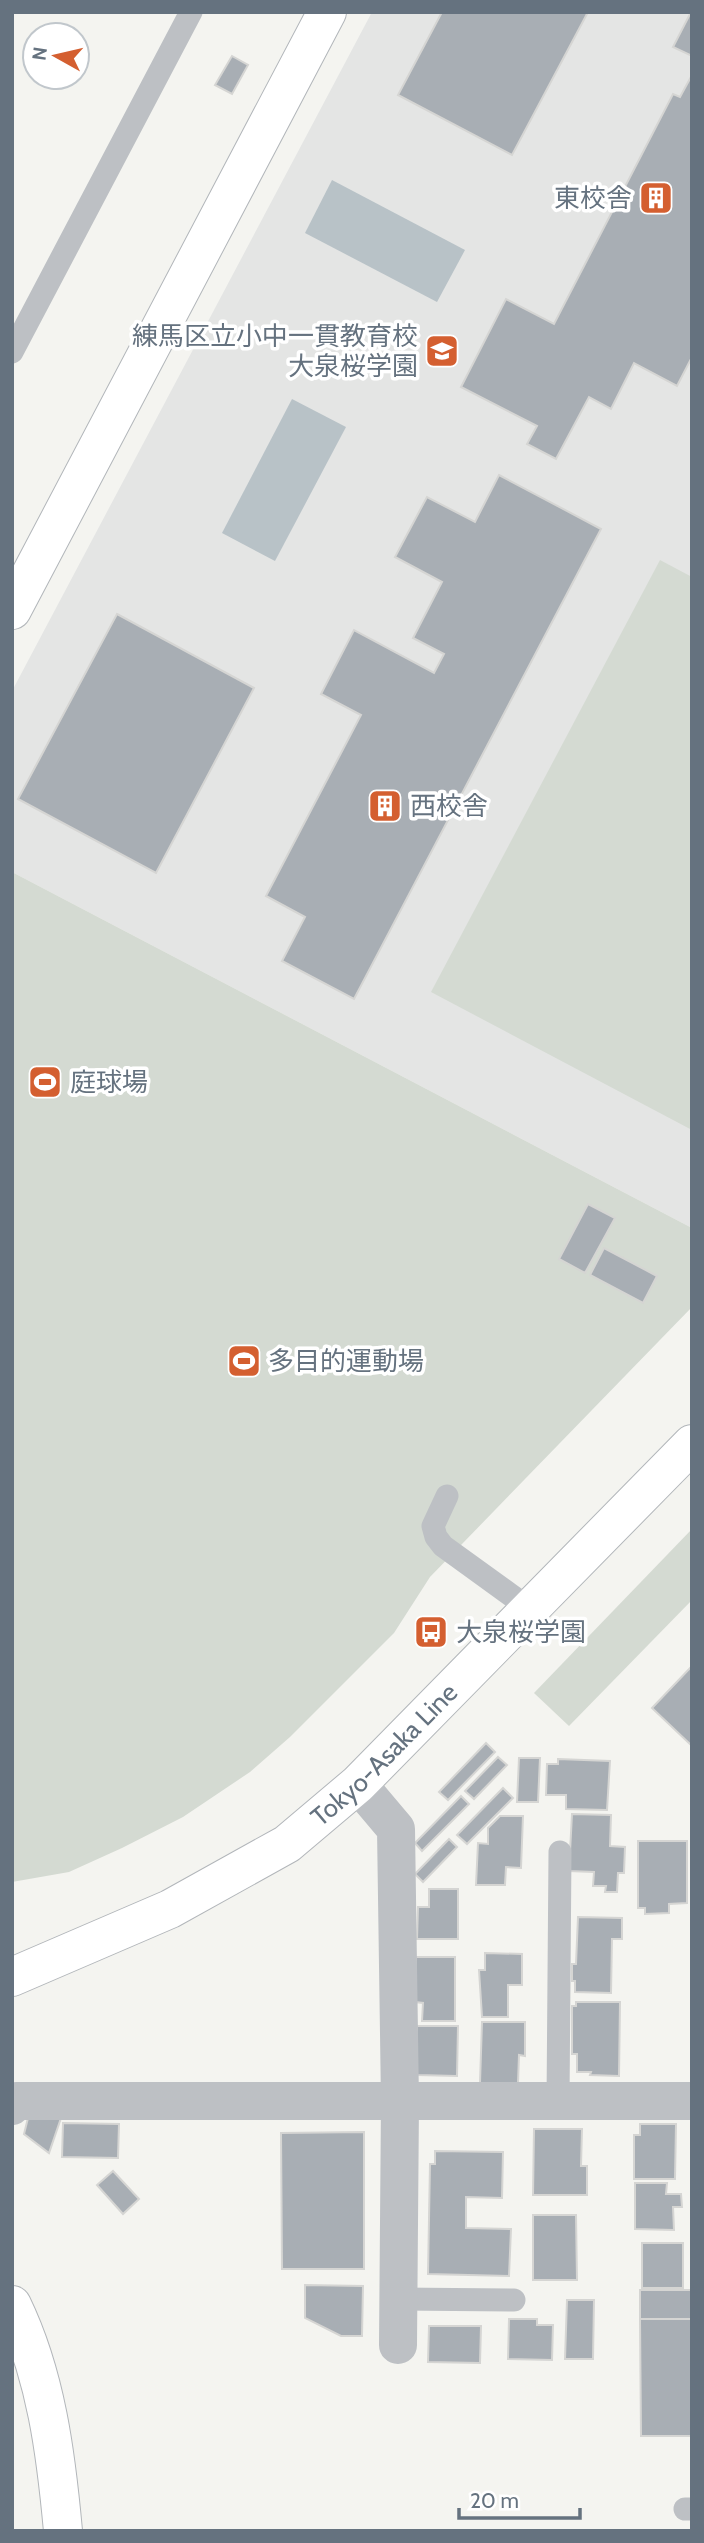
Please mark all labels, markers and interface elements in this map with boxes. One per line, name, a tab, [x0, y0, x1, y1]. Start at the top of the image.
north arrow	[21, 21, 91, 91]
text: N	[27, 45, 52, 62]
building icon: 東校舎	[637, 179, 675, 217]
place label: 東校舎	[554, 182, 632, 214]
place label: 練馬区立小中一貫教育校 大泉桜学園	[132, 320, 418, 382]
school or university icon: 練馬区立小中一貫教育校 大泉桜学園	[423, 332, 461, 370]
building icon: 西校舎	[366, 787, 404, 825]
place label: 西校舎	[410, 790, 488, 822]
sports icon: 庭球場	[26, 1063, 64, 1101]
place label: 庭球場	[70, 1066, 148, 1098]
sports icon: 多目的運動場	[225, 1342, 263, 1380]
place label: 多目的運動場	[268, 1345, 424, 1377]
bus stop icon: 大泉桜学園	[412, 1613, 450, 1651]
place label: 大泉桜学園	[456, 1616, 586, 1648]
street label: Tokyo-Asaka Line	[304, 1677, 464, 1833]
scale bar	[459, 2476, 580, 2520]
text: 20 m	[470, 2488, 519, 2513]

